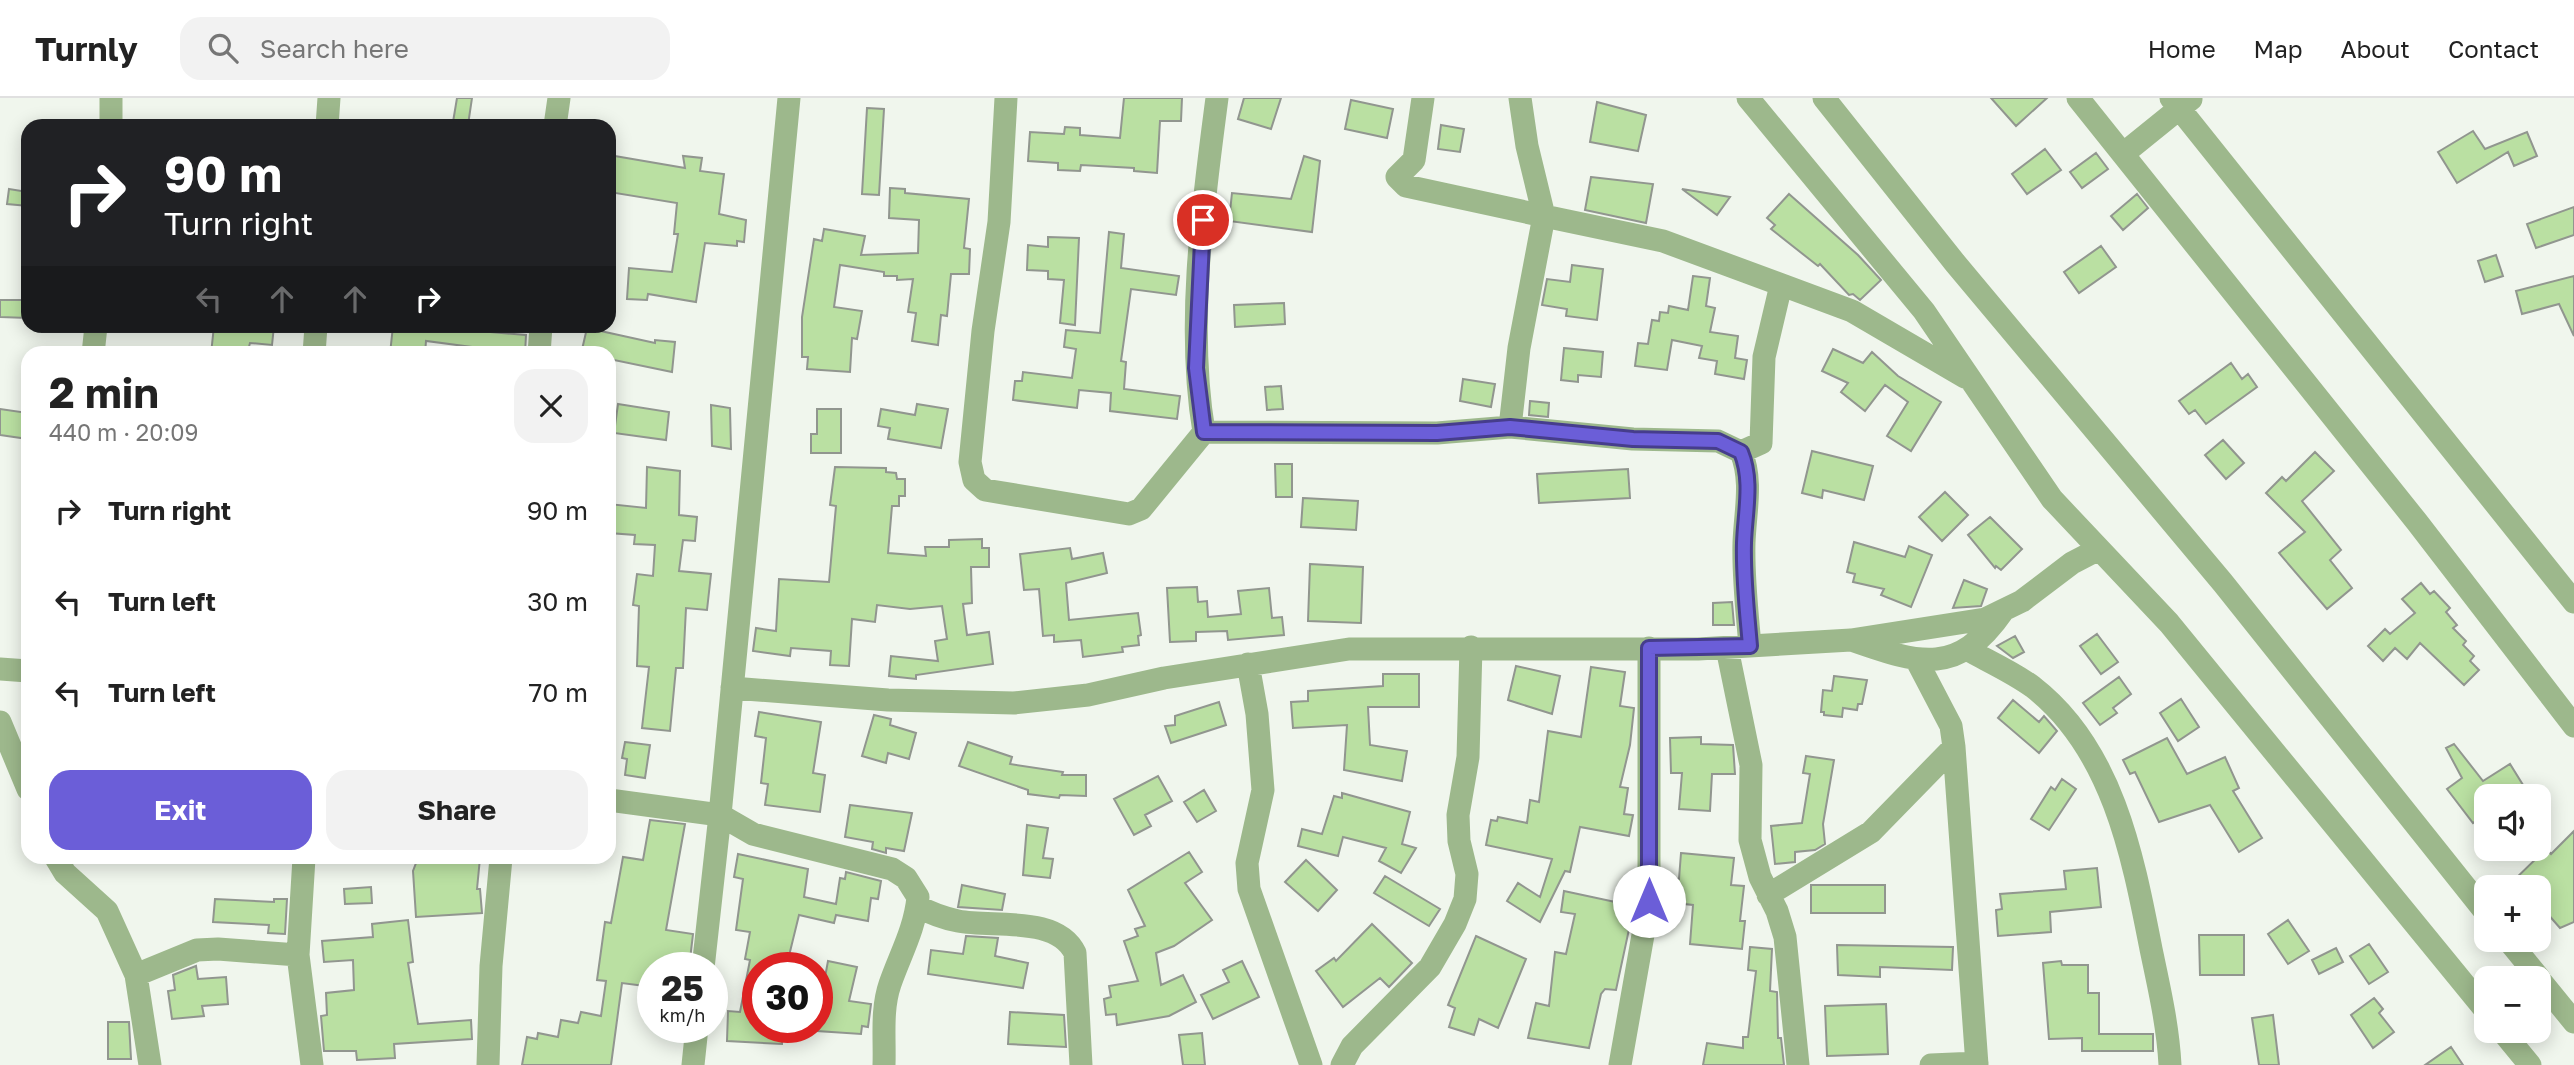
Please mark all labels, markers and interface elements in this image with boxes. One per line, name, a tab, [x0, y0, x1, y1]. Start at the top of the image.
search box	[180, 17, 670, 80]
text: Turnly	[35, 29, 138, 68]
icon: search	[204, 29, 242, 67]
text: Search here	[260, 33, 409, 64]
text: Home	[2148, 34, 2216, 63]
text: Map	[2254, 34, 2303, 63]
text: About	[2341, 34, 2410, 63]
text: Contact	[2448, 34, 2539, 63]
text: 90 m	[164, 144, 282, 203]
icon: right	[49, 147, 140, 238]
pin	[1173, 190, 1233, 250]
icon: arrive	[1184, 201, 1222, 239]
text: Turn right	[164, 204, 313, 242]
icon: left	[190, 280, 228, 318]
icon: ahead	[263, 280, 301, 318]
icon: ahead	[336, 280, 374, 318]
icon: right	[409, 280, 447, 318]
text: 2 min	[49, 367, 159, 417]
button: close	[514, 369, 588, 443]
text: 440 m · 20:09	[49, 418, 199, 446]
icon: right	[49, 492, 87, 530]
text: Turn right	[108, 495, 231, 526]
text: 90 m	[527, 495, 588, 526]
icon: left	[49, 583, 87, 621]
text: Turn left	[108, 586, 216, 617]
text: 30 m	[527, 586, 588, 617]
icon: left	[49, 674, 87, 712]
text: Turn left	[108, 677, 216, 708]
text: 70 m	[529, 677, 588, 708]
button: Exit	[49, 770, 312, 850]
button: Share	[326, 770, 588, 850]
map controls	[2474, 784, 2551, 1043]
button: sound	[2474, 784, 2551, 861]
position arrow	[1612, 864, 1686, 938]
button: +	[2474, 875, 2551, 952]
speed limit sign: 30	[742, 952, 833, 1043]
button: −	[2474, 966, 2551, 1043]
text: 25	[661, 967, 704, 1009]
text: km/h	[660, 1004, 705, 1026]

